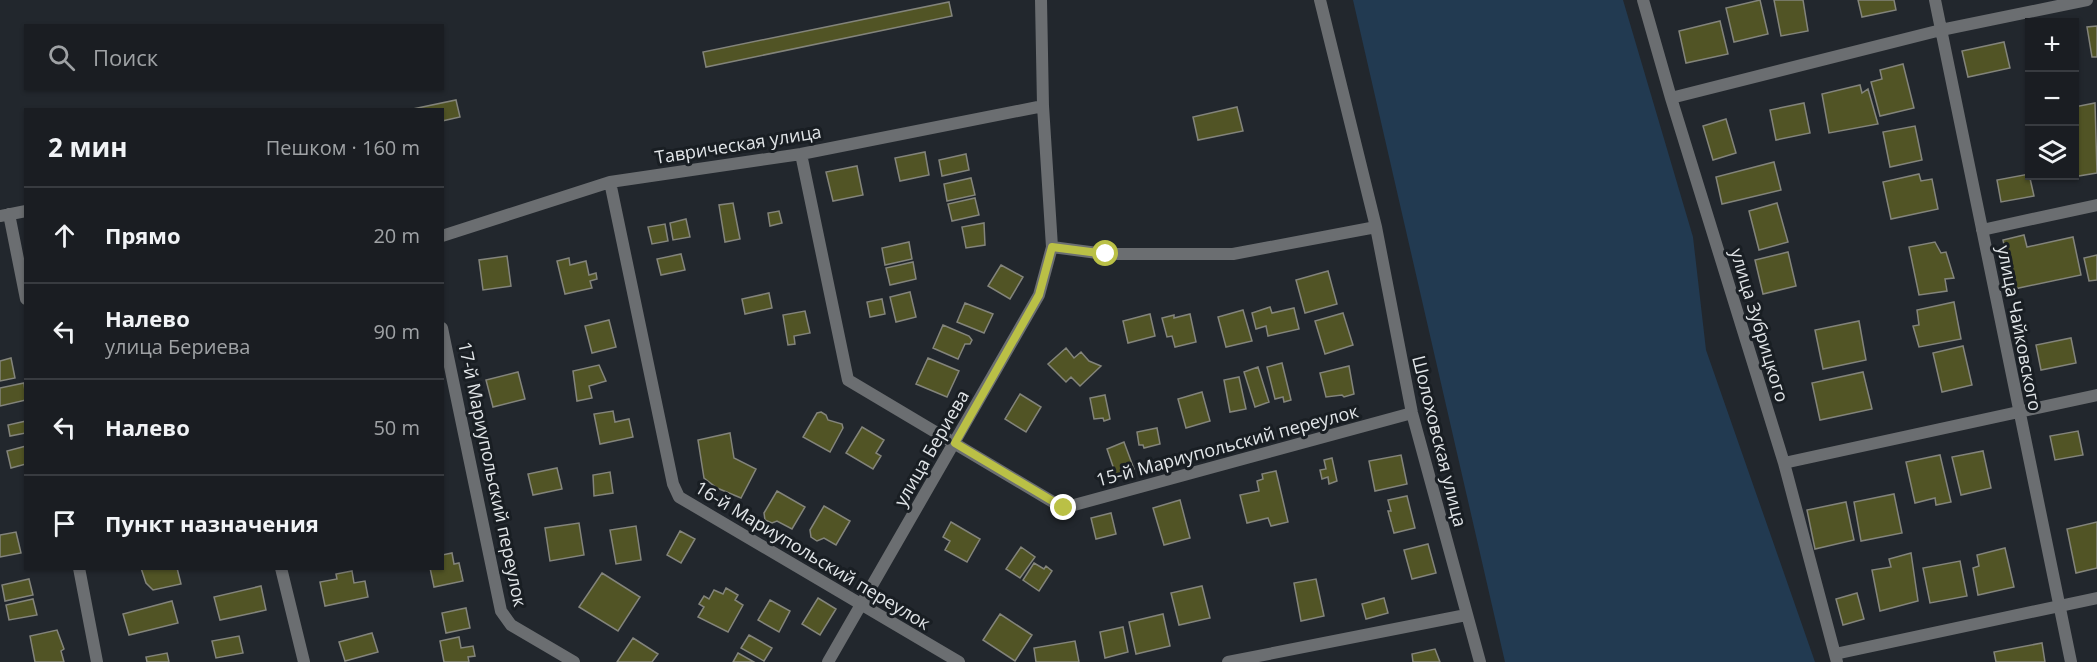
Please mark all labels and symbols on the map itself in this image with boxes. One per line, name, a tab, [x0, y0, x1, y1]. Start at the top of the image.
street label: Таврическая улица	[653, 119, 823, 169]
route start	[1092, 240, 1118, 266]
street label: улица Чайковского	[1992, 243, 2048, 413]
street label: улица Зубрицкого	[1725, 245, 1795, 405]
street label: 17-й Мариупольский переулок	[453, 339, 533, 609]
street label: Шолоховская улица	[1407, 353, 1473, 529]
street label: улица Бериева	[888, 385, 974, 511]
street label: 15-й Мариупольский переулок	[1093, 398, 1361, 492]
street label: 16-й Мариупольский переулок	[691, 475, 936, 635]
route end	[1050, 494, 1076, 520]

